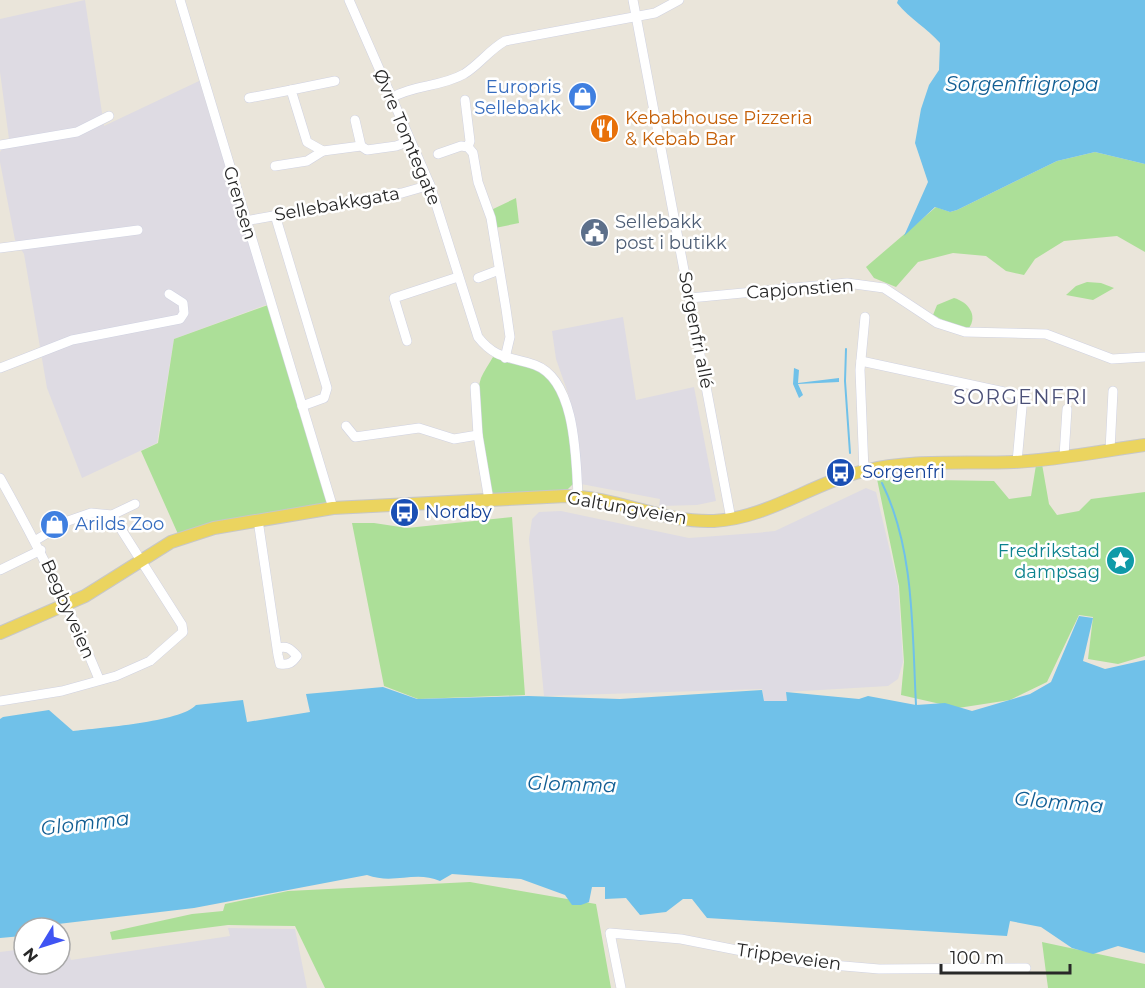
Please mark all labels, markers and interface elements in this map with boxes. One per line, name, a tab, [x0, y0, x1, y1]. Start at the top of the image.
street label: Øvre Tomtegate	[368, 66, 446, 209]
water label: Sorgenfrigropa	[945, 72, 1099, 96]
place label: Europris Sellebakk	[474, 76, 561, 119]
shop icon: Europris Sellebakk	[566, 81, 598, 113]
place label: Kebabhouse Pizzeria & Kebab Bar	[625, 107, 813, 150]
restaurant icon: Kebabhouse Pizzeria & Kebab Bar	[588, 112, 620, 144]
street label: Grensen	[218, 164, 262, 242]
street label: Sellebakkgata	[273, 182, 401, 226]
place label: Sellebakk post i butikk	[615, 211, 727, 254]
public building icon: Sellebakk post i butikk	[578, 216, 610, 248]
street label: Sorgenfri allé	[674, 270, 718, 390]
street label: Capjonstien	[745, 274, 855, 304]
district label: SORGENFRI	[953, 385, 1089, 409]
bus stop icon: Sorgenfri	[825, 456, 857, 488]
place label: Sorgenfri	[862, 461, 945, 483]
street label: Galtungveien	[565, 487, 689, 529]
bus stop icon: Nordby	[388, 496, 420, 528]
place label: Nordby	[425, 501, 492, 523]
shop icon: Arilds Zoo	[38, 508, 70, 540]
place label: Arilds Zoo	[75, 513, 164, 535]
place label: Fredrikstad dampsag	[998, 540, 1100, 583]
place icon: Fredrikstad dampsag	[1105, 545, 1137, 577]
street label: Begbyveien	[36, 556, 100, 662]
water label: Glomma	[527, 770, 617, 798]
water label: Glomma	[1013, 786, 1105, 818]
water label: Glomma	[39, 806, 131, 840]
north arrow	[12, 916, 72, 976]
scale bar	[941, 937, 1070, 975]
street label: Trippeveien	[735, 939, 843, 975]
text: N	[19, 944, 42, 966]
text: 100 m	[950, 947, 1004, 969]

